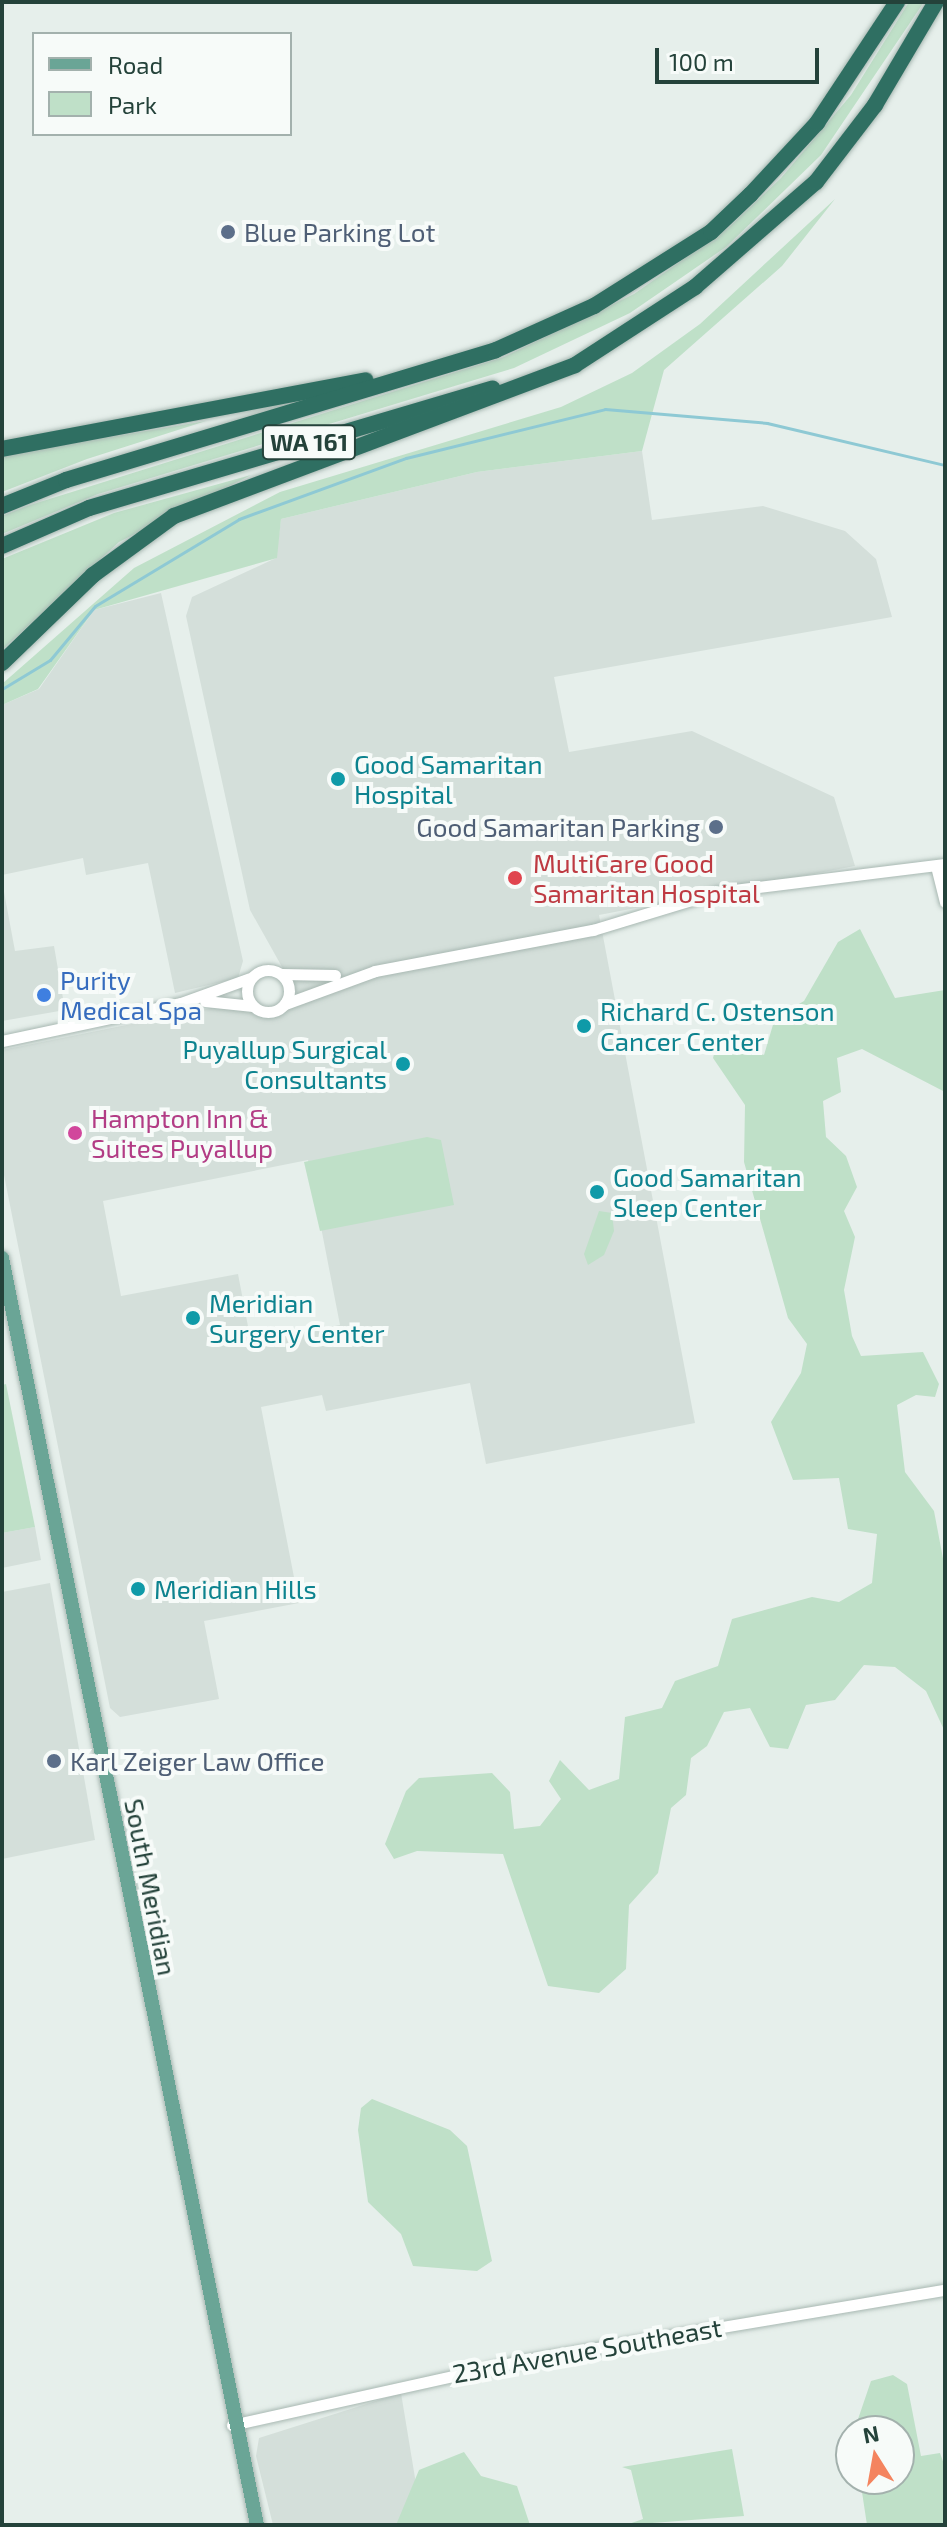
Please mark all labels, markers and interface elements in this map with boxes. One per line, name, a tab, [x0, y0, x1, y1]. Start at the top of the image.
legend	[32, 32, 292, 136]
scale bar	[659, 32, 823, 82]
text: 100 m	[669, 47, 734, 76]
text: Road	[108, 50, 163, 79]
text: Park	[108, 90, 157, 119]
place label: Blue Parking Lot	[244, 216, 435, 248]
marker: Blue Parking Lot	[219, 223, 237, 241]
road number: WA 161	[261, 422, 357, 462]
place label: Good Samaritan Hospital	[354, 748, 543, 810]
marker: Good Samaritan Hospital	[329, 770, 347, 788]
place label: Good Samaritan Parking	[416, 811, 700, 843]
marker: Good Samaritan Parking	[707, 818, 725, 836]
place label: MultiCare Good Samaritan Hospital	[533, 847, 760, 908]
marker: MultiCare Good Samaritan Hospital	[504, 867, 526, 889]
place label: Purity Medical Spa	[60, 964, 203, 1026]
marker: Purity Medical Spa	[35, 986, 53, 1004]
place label: Richard C. Ostenson Cancer Center	[600, 995, 835, 1056]
marker: Richard C. Ostenson Cancer Center	[575, 1017, 593, 1035]
place label: Puyallup Surgical Consultants	[182, 1033, 387, 1094]
marker: Puyallup Surgical Consultants	[394, 1055, 412, 1073]
place label: Hampton Inn & Suites Puyallup	[91, 1102, 273, 1164]
marker: Hampton Inn & Suites Puyallup	[66, 1124, 84, 1142]
place label: Good Samaritan Sleep Center	[613, 1161, 802, 1222]
marker: Good Samaritan Sleep Center	[588, 1183, 606, 1201]
place label: Meridian Surgery Center	[209, 1287, 385, 1348]
marker: Meridian Surgery Center	[184, 1309, 202, 1327]
place label: Meridian Hills	[154, 1573, 317, 1605]
marker: Meridian Hills	[129, 1580, 147, 1598]
place label: Karl Zeiger Law Office	[70, 1745, 326, 1777]
marker: Karl Zeiger Law Office	[45, 1752, 63, 1770]
street label: South Meridian	[119, 1796, 183, 1978]
street label: 23rd Avenue Southeast	[450, 2311, 724, 2389]
north arrow	[835, 2415, 915, 2495]
text: N	[861, 2419, 881, 2448]

